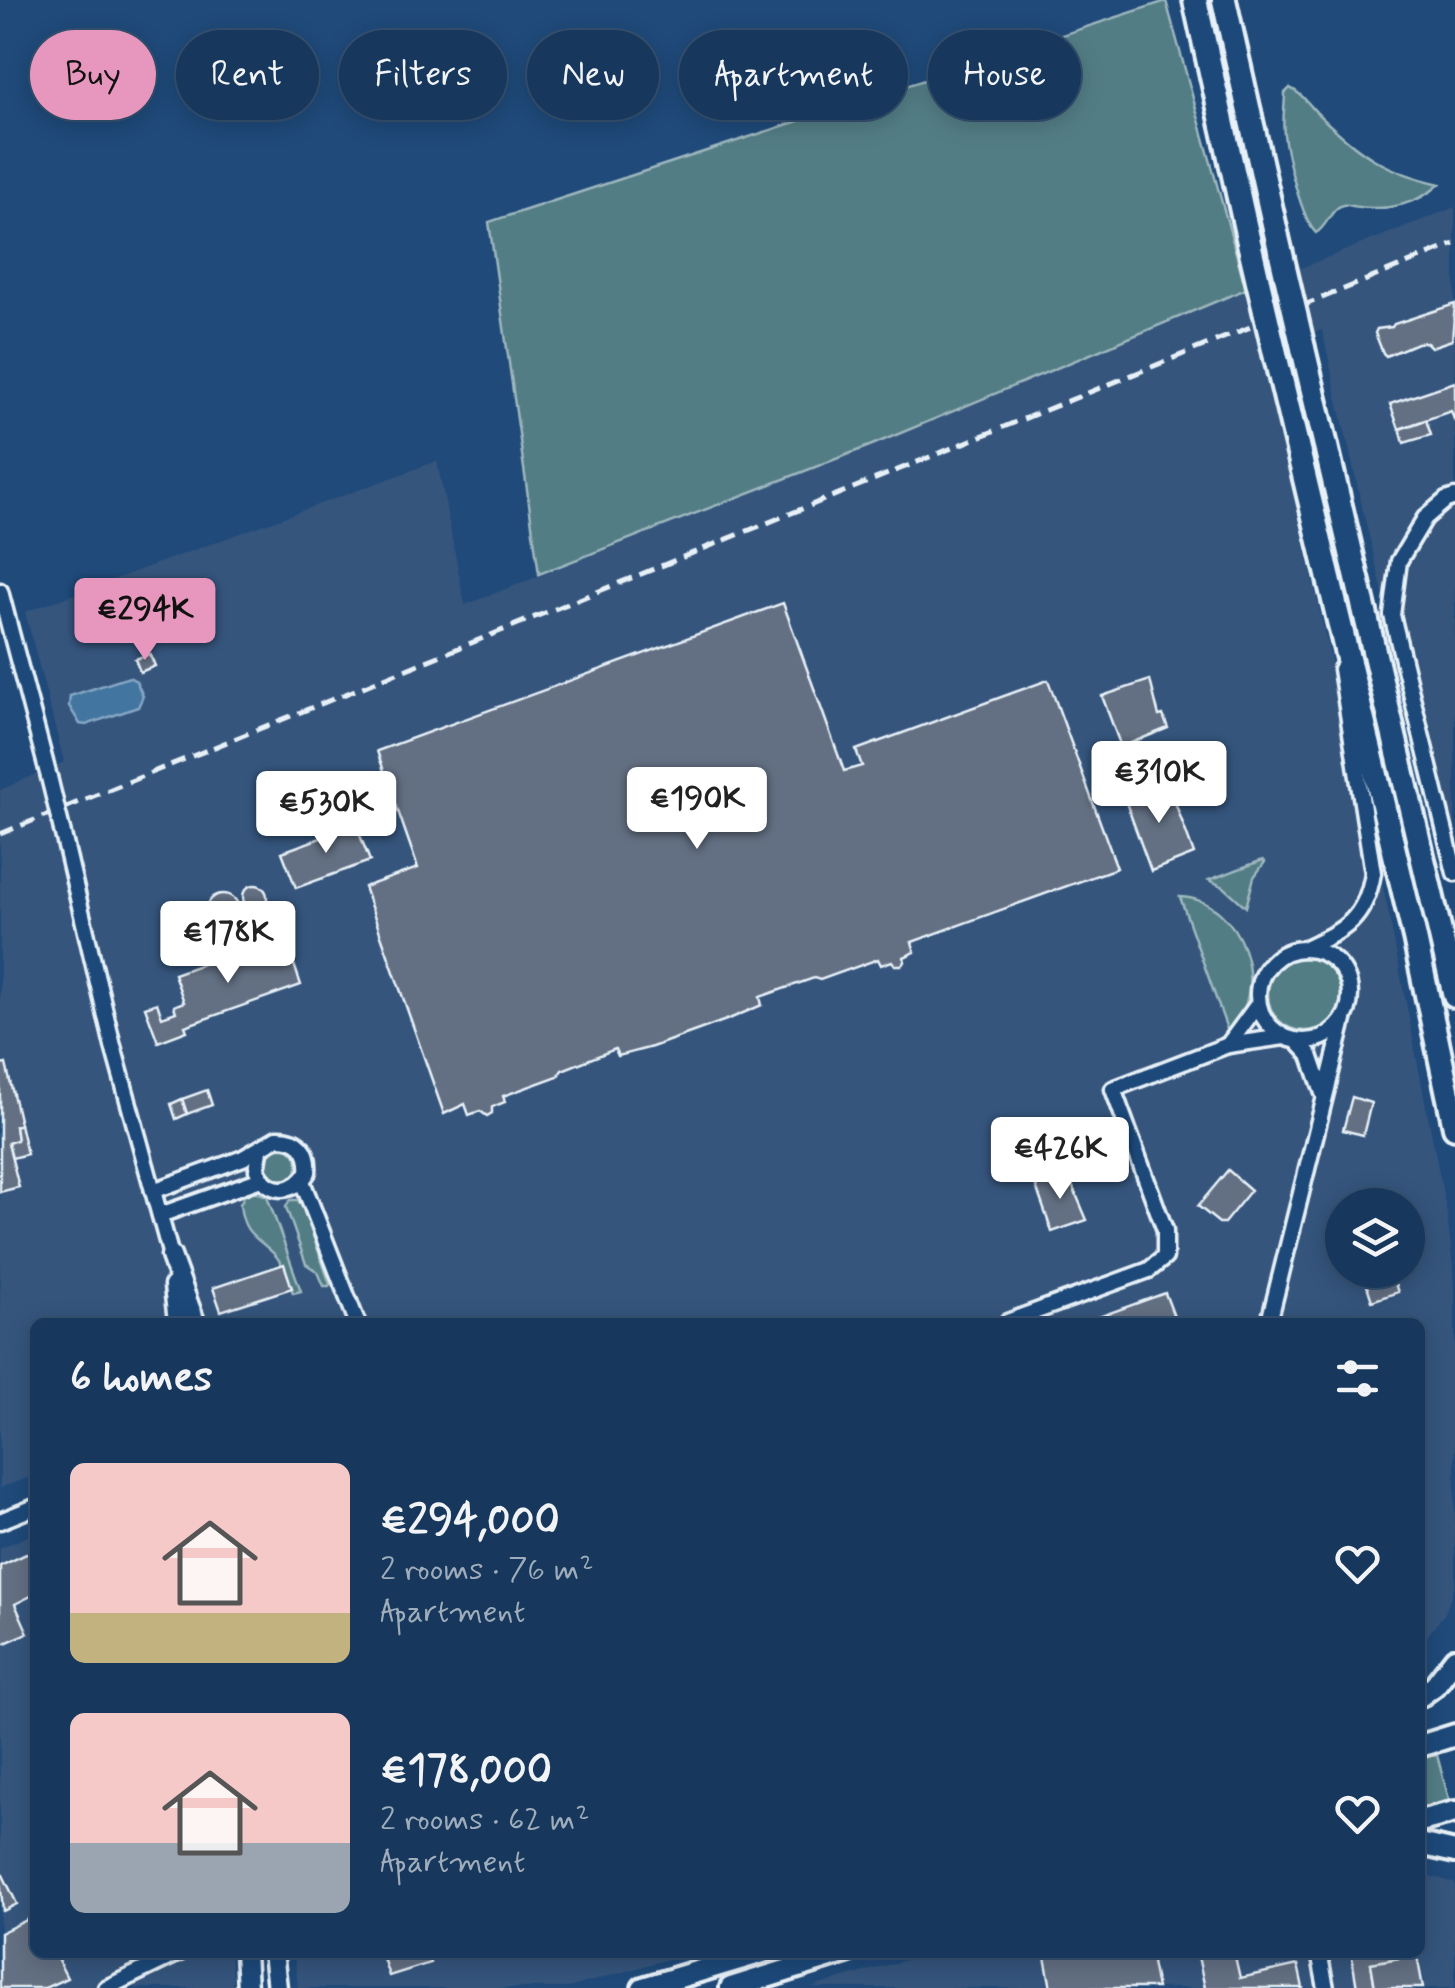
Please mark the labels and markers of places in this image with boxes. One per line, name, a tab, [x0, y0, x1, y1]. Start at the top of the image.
pin: €294K	[75, 578, 215, 663]
pin: €310K	[1089, 741, 1229, 826]
pin: €190K	[627, 767, 767, 852]
pin: €530K	[256, 771, 396, 856]
pin: €178K	[158, 901, 298, 986]
pin: €426K	[990, 1117, 1130, 1202]

